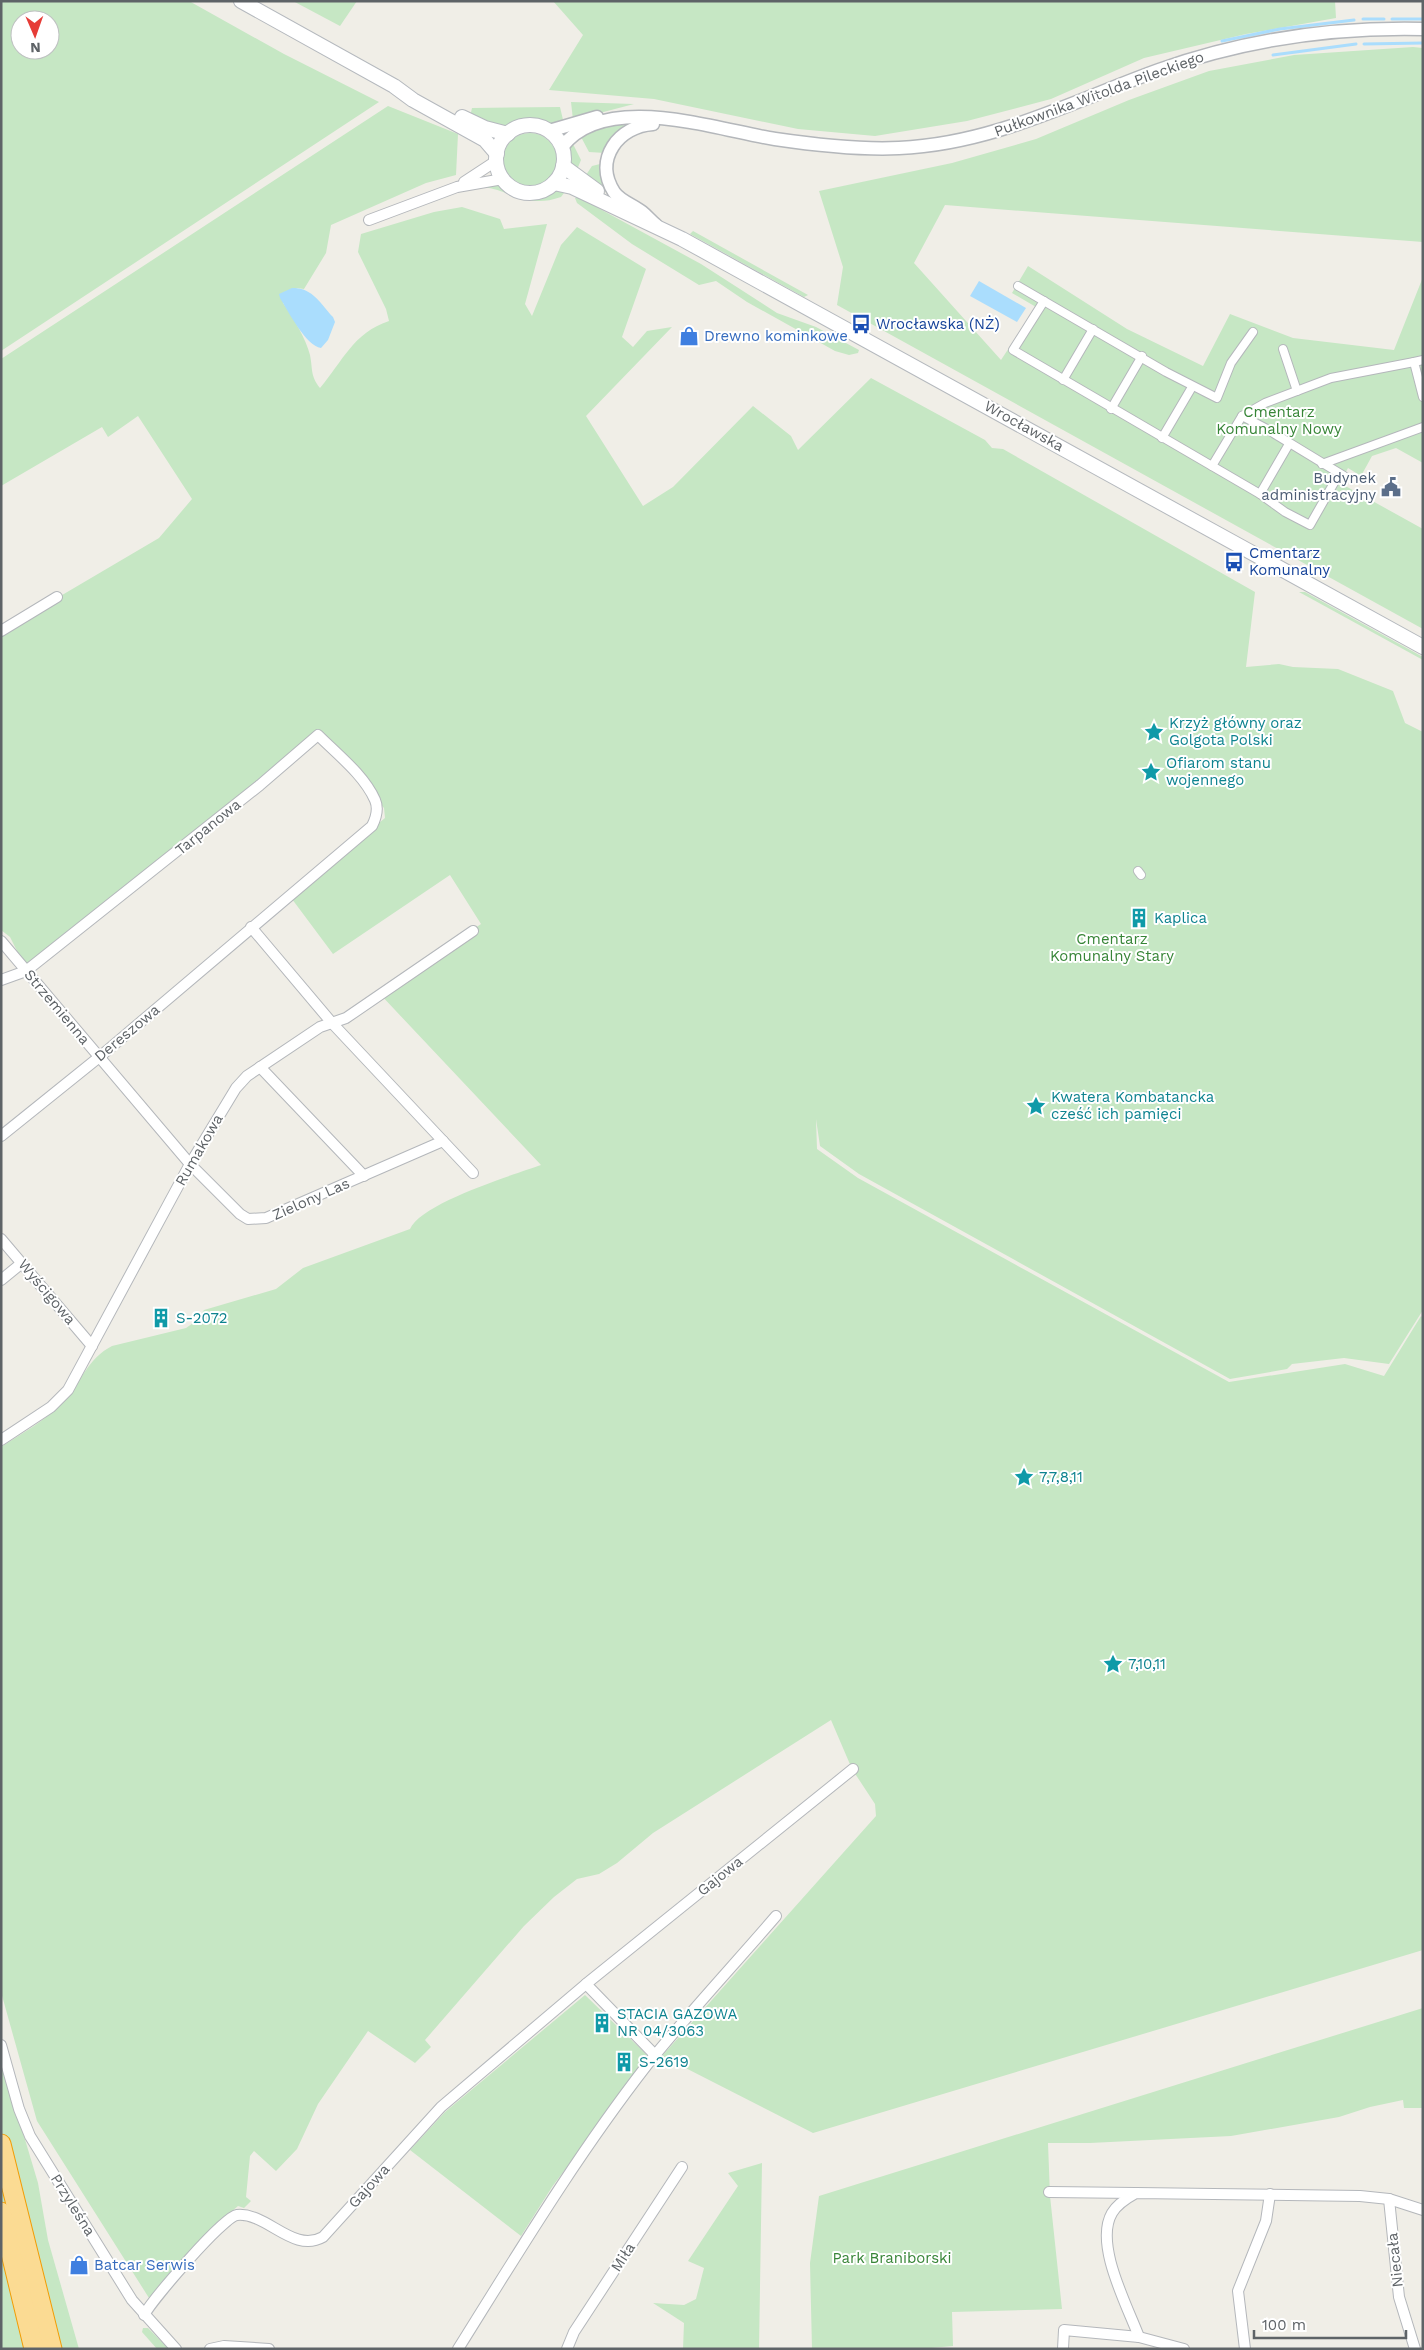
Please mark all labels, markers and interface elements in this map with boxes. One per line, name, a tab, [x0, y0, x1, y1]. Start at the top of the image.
north arrow	[10, 10, 60, 60]
text: N	[30, 40, 41, 56]
street label: Pułkownika Witolda Pileckiego	[992, 48, 1206, 140]
bus stop icon: Wrocławska (NŻ)	[850, 313, 872, 335]
place label: Wrocławska (NŻ)	[876, 315, 1000, 333]
shop icon: Drewno kominkowe	[678, 325, 700, 347]
place label: Drewno kominkowe	[704, 327, 848, 345]
street label: Wrocławska	[981, 397, 1067, 456]
park label: Cmentarz Komunalny Nowy	[1216, 403, 1342, 438]
place label: Budynek administracyjny	[1261, 469, 1376, 504]
public building icon: Budynek administracyjny	[1380, 476, 1402, 498]
place label: Cmentarz Komunalny	[1249, 544, 1330, 579]
bus stop icon: Cmentarz Komunalny	[1223, 551, 1245, 573]
place label: Krzyż główny oraz Golgota Polski	[1169, 714, 1302, 749]
place icon: Krzyż główny oraz Golgota Polski	[1143, 721, 1165, 743]
place label: Ofiarom stanu wojennego	[1166, 754, 1271, 789]
place icon: Ofiarom stanu wojennego	[1140, 761, 1162, 783]
street label: Tarpanowa	[172, 795, 245, 859]
building icon: Kaplica	[1128, 907, 1150, 929]
place label: Kaplica	[1154, 909, 1208, 927]
park label: Cmentarz Komunalny Stary	[1050, 930, 1174, 965]
street label: Strzemienna	[20, 966, 94, 1049]
street label: Dereszowa	[91, 1000, 164, 1065]
place label: Kwatera Kombatancka cześć ich pamięci	[1051, 1088, 1215, 1123]
place icon: Kwatera Kombatancka cześć ich pamięci	[1025, 1095, 1047, 1117]
street label: Rumakowa	[171, 1111, 227, 1189]
street label: Zielony Las	[270, 1174, 352, 1224]
street label: Wyścigowa	[14, 1256, 80, 1329]
building icon: S-2072	[150, 1307, 172, 1329]
place label: S-2072	[176, 1309, 228, 1327]
place icon: 7,7,8,11	[1013, 1466, 1035, 1488]
place label: 7,7,8,11	[1039, 1468, 1083, 1486]
place icon: 7,10,11	[1102, 1653, 1124, 1675]
place label: 7,10,11	[1128, 1655, 1166, 1673]
street label: Gajowa	[694, 1852, 747, 1900]
place label: STACIA GAZOWA NR 04/3063	[617, 2005, 738, 2040]
building icon: STACIA GAZOWA NR 04/3063	[591, 2012, 613, 2034]
building icon: S-2619	[613, 2051, 635, 2073]
place label: S-2619	[639, 2053, 689, 2071]
street label: Gajowa	[345, 2160, 394, 2212]
street label: Przyleśna	[47, 2171, 99, 2240]
street label: Niecała	[1383, 2231, 1407, 2288]
street label: Miła	[607, 2239, 639, 2275]
park label: Park Braniborski	[832, 2249, 952, 2267]
shop icon: Batcar Serwis	[68, 2254, 90, 2276]
place label: Batcar Serwis	[94, 2256, 195, 2274]
scale bar	[1254, 2308, 1406, 2340]
text: 100 m	[1262, 2316, 1306, 2334]

